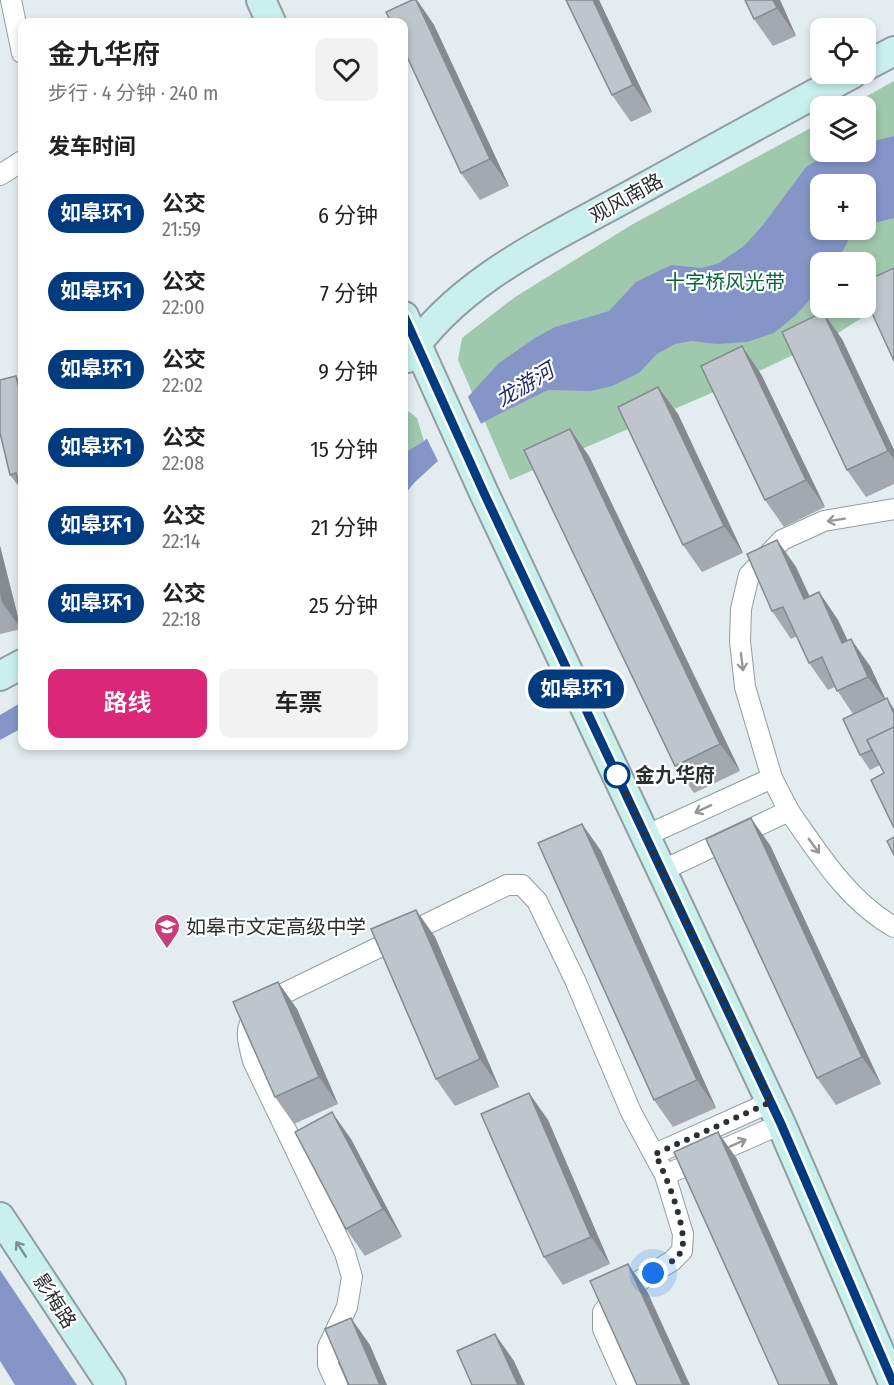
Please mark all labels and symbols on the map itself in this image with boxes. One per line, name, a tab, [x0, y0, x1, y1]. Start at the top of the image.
street label: 观风南路	[585, 168, 667, 228]
park label: 十字桥风光带	[665, 270, 785, 294]
water label: 龙游河	[491, 356, 562, 412]
one-way arrow	[827, 514, 847, 525]
one-way arrow	[737, 652, 748, 672]
line badge: 如皋环1	[534, 670, 618, 708]
marker: 金九华府	[604, 762, 630, 788]
place label: 金九华府	[635, 763, 715, 787]
one-way arrow	[695, 804, 713, 815]
one-way arrow	[807, 838, 820, 854]
school or university icon: 如皋市文定高级中学	[152, 912, 182, 950]
place label: 如皋市文定高级中学	[186, 915, 366, 939]
one-way arrow	[729, 1136, 747, 1147]
one-way arrow	[14, 1240, 27, 1257]
your location	[638, 1258, 668, 1288]
street label: 影梅路	[29, 1269, 81, 1333]

